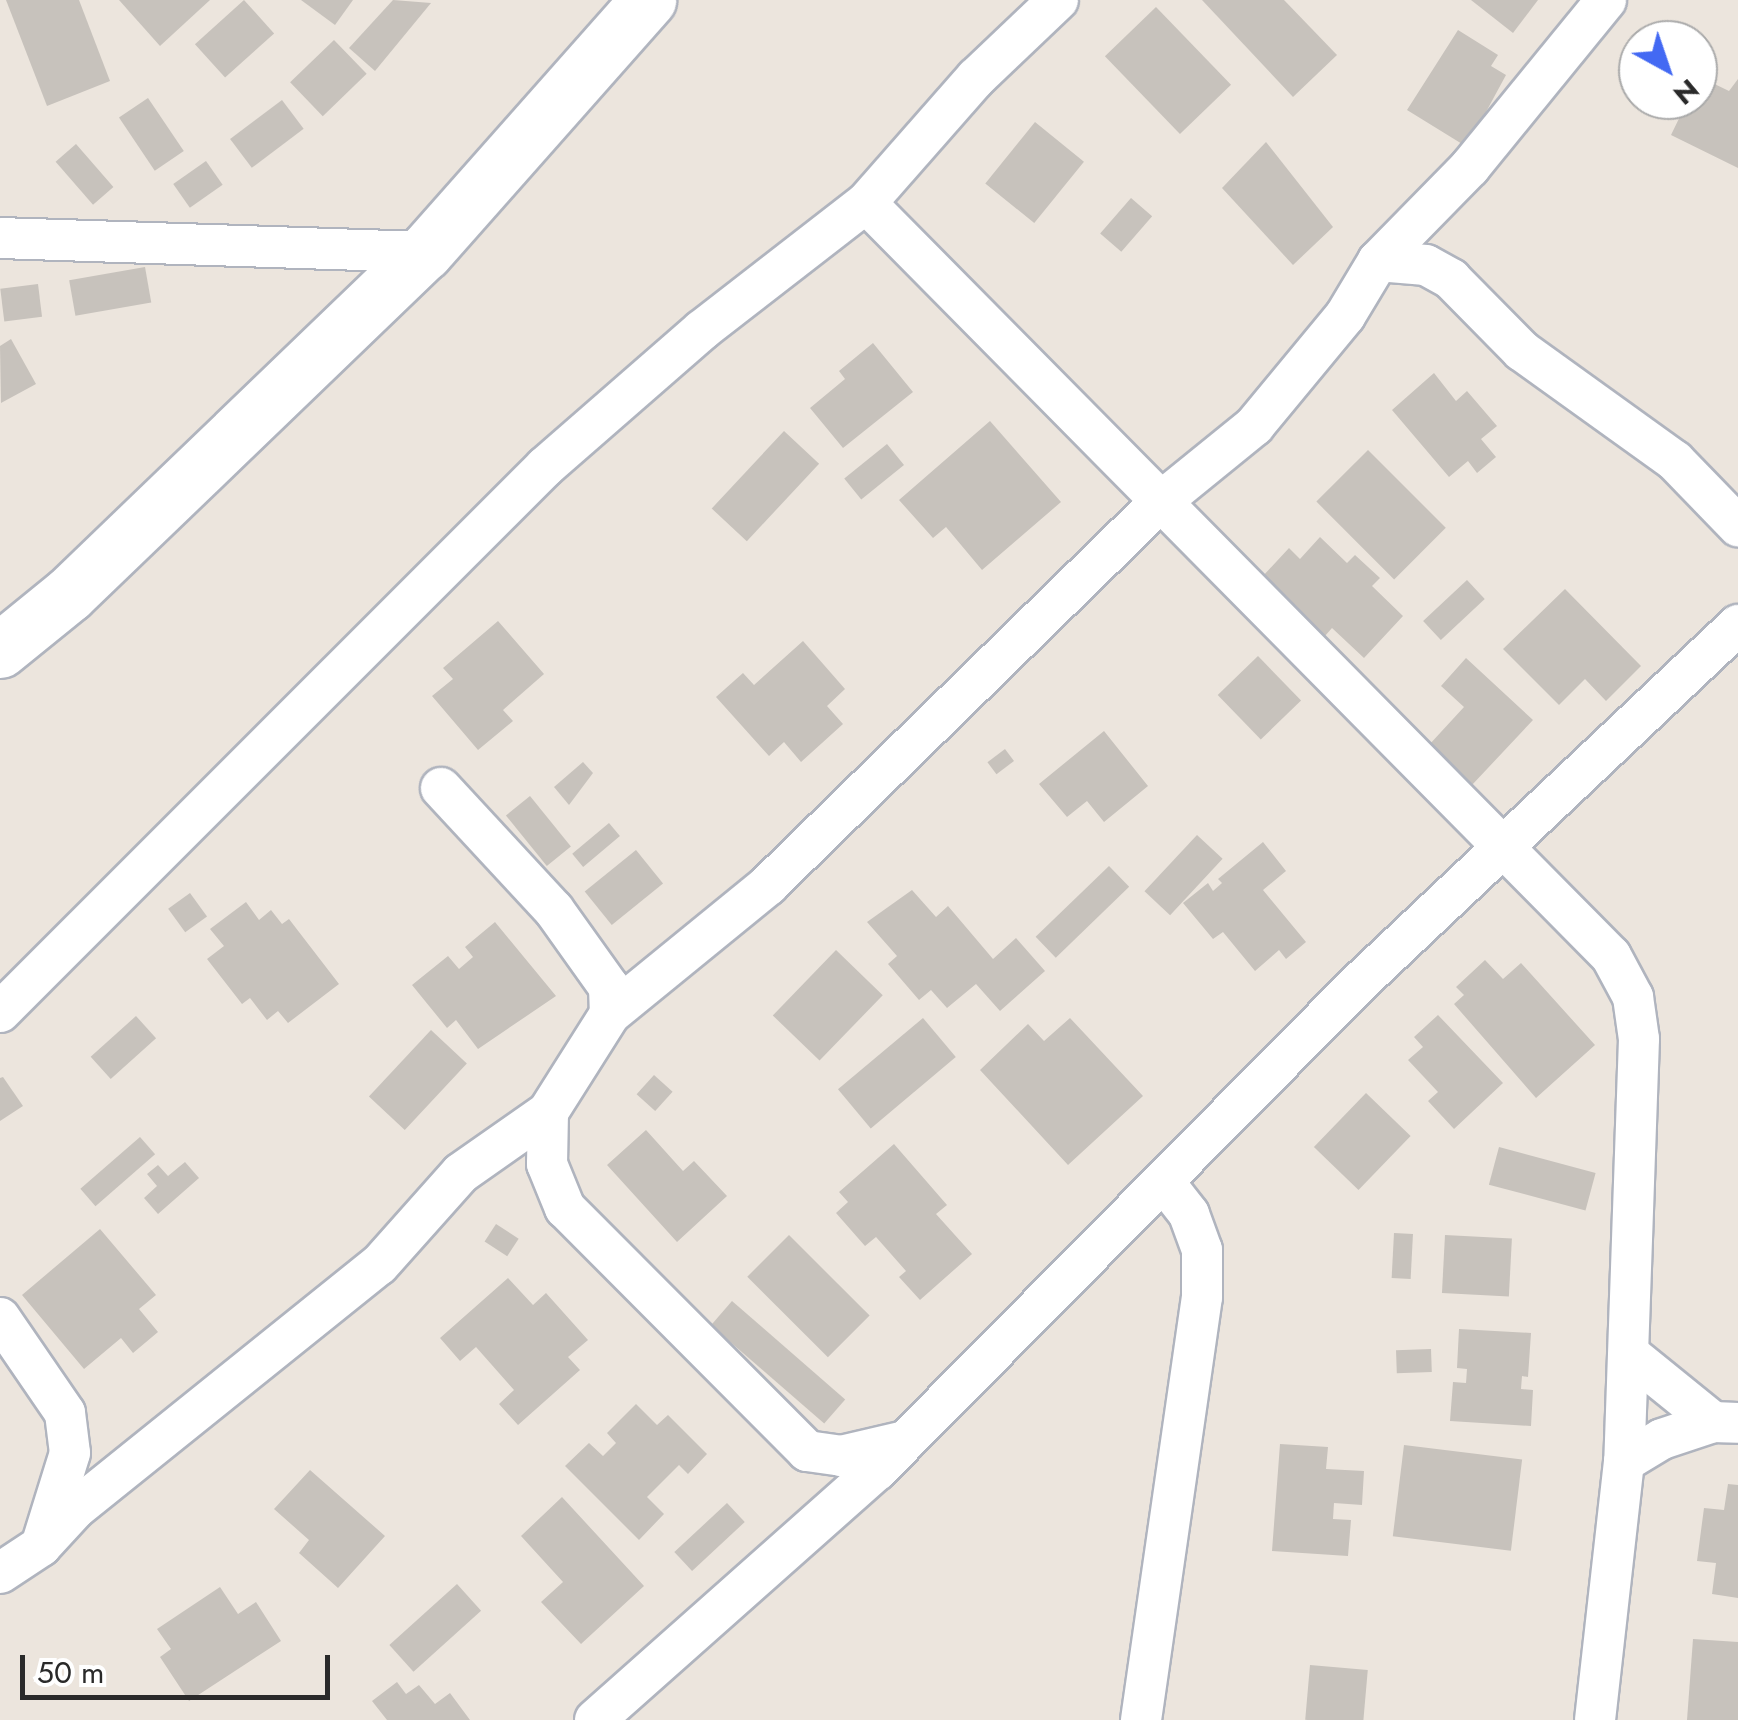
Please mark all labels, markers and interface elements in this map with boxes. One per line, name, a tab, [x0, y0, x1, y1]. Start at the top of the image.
north arrow	[1618, 20, 1718, 120]
text: N	[1665, 69, 1708, 115]
scale bar	[25, 1635, 335, 1697]
text: 50 m	[37, 1651, 104, 1694]

